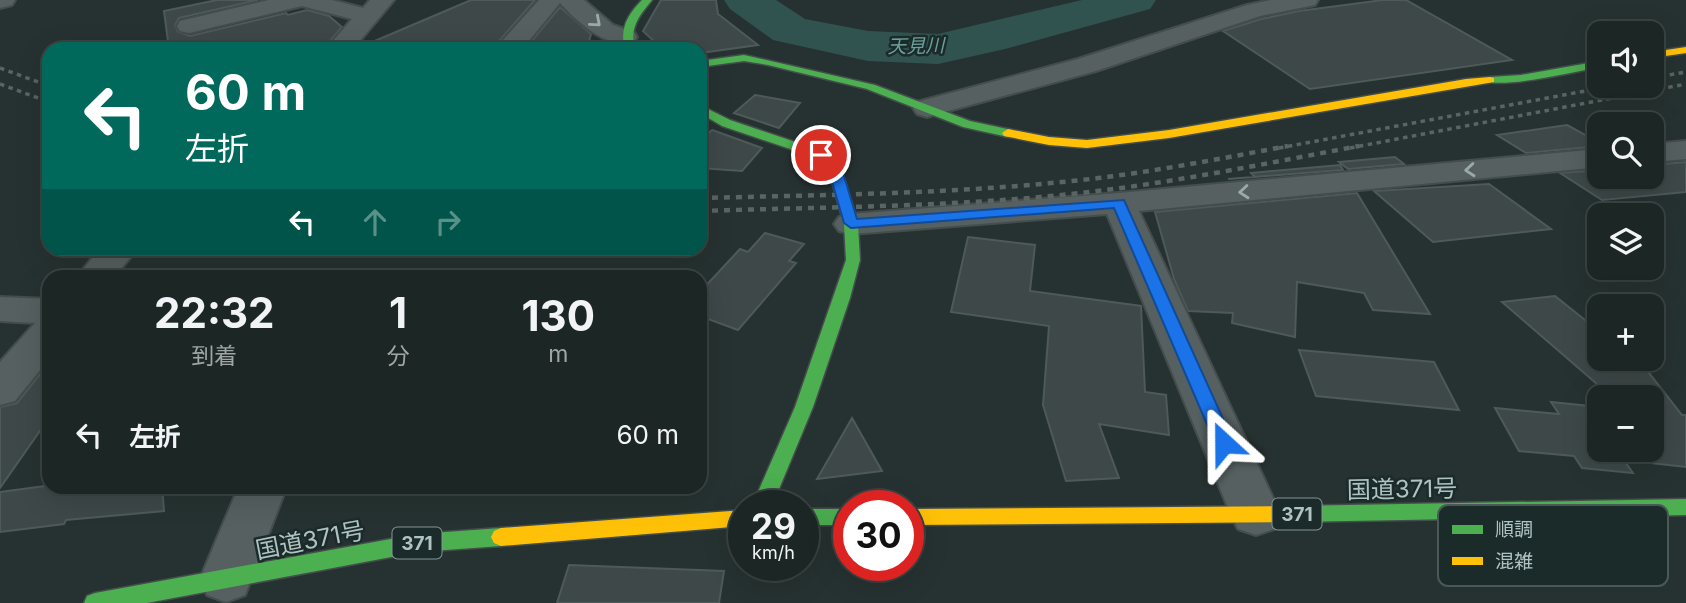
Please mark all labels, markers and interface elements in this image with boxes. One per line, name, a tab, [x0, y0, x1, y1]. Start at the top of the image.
one-way arrow	[588, 14, 601, 27]
map controls	[1587, 21, 1664, 462]
button: sound	[1587, 21, 1664, 98]
water label: 天見川	[887, 34, 947, 58]
text: 60 m	[185, 63, 306, 122]
icon: left	[70, 70, 161, 161]
button: search	[1587, 112, 1664, 189]
pin	[791, 125, 851, 185]
text: 左折	[185, 129, 249, 168]
icon: arrive	[802, 136, 840, 174]
one-way arrow	[1465, 163, 1476, 178]
one-way arrow	[1238, 184, 1250, 199]
icon: left	[283, 203, 321, 241]
icon: ahead	[356, 203, 394, 241]
icon: right	[429, 203, 467, 241]
button: layers	[1587, 203, 1664, 280]
text: 22:32	[154, 287, 275, 338]
text: 1	[389, 287, 407, 338]
text: 130	[521, 290, 595, 341]
button: +	[1587, 294, 1664, 371]
text: m	[548, 340, 568, 368]
text: 到着	[191, 342, 237, 370]
text: 分	[386, 342, 409, 370]
button: −	[1587, 385, 1664, 462]
position arrow	[1187, 406, 1261, 480]
icon: left	[70, 416, 108, 454]
text: 60 m	[616, 419, 679, 450]
text: 左折	[129, 421, 181, 452]
street label: 国道371号	[1347, 474, 1457, 504]
speed limit sign: 30	[833, 490, 924, 581]
road number: 371	[1272, 499, 1322, 530]
text: 29	[751, 505, 796, 547]
legend	[1438, 505, 1668, 586]
street label: 国道371号	[253, 515, 367, 565]
text: 順調	[1495, 518, 1533, 541]
road number: 371	[392, 528, 442, 558]
text: km/h	[752, 542, 795, 563]
text: 混雑	[1495, 550, 1533, 573]

